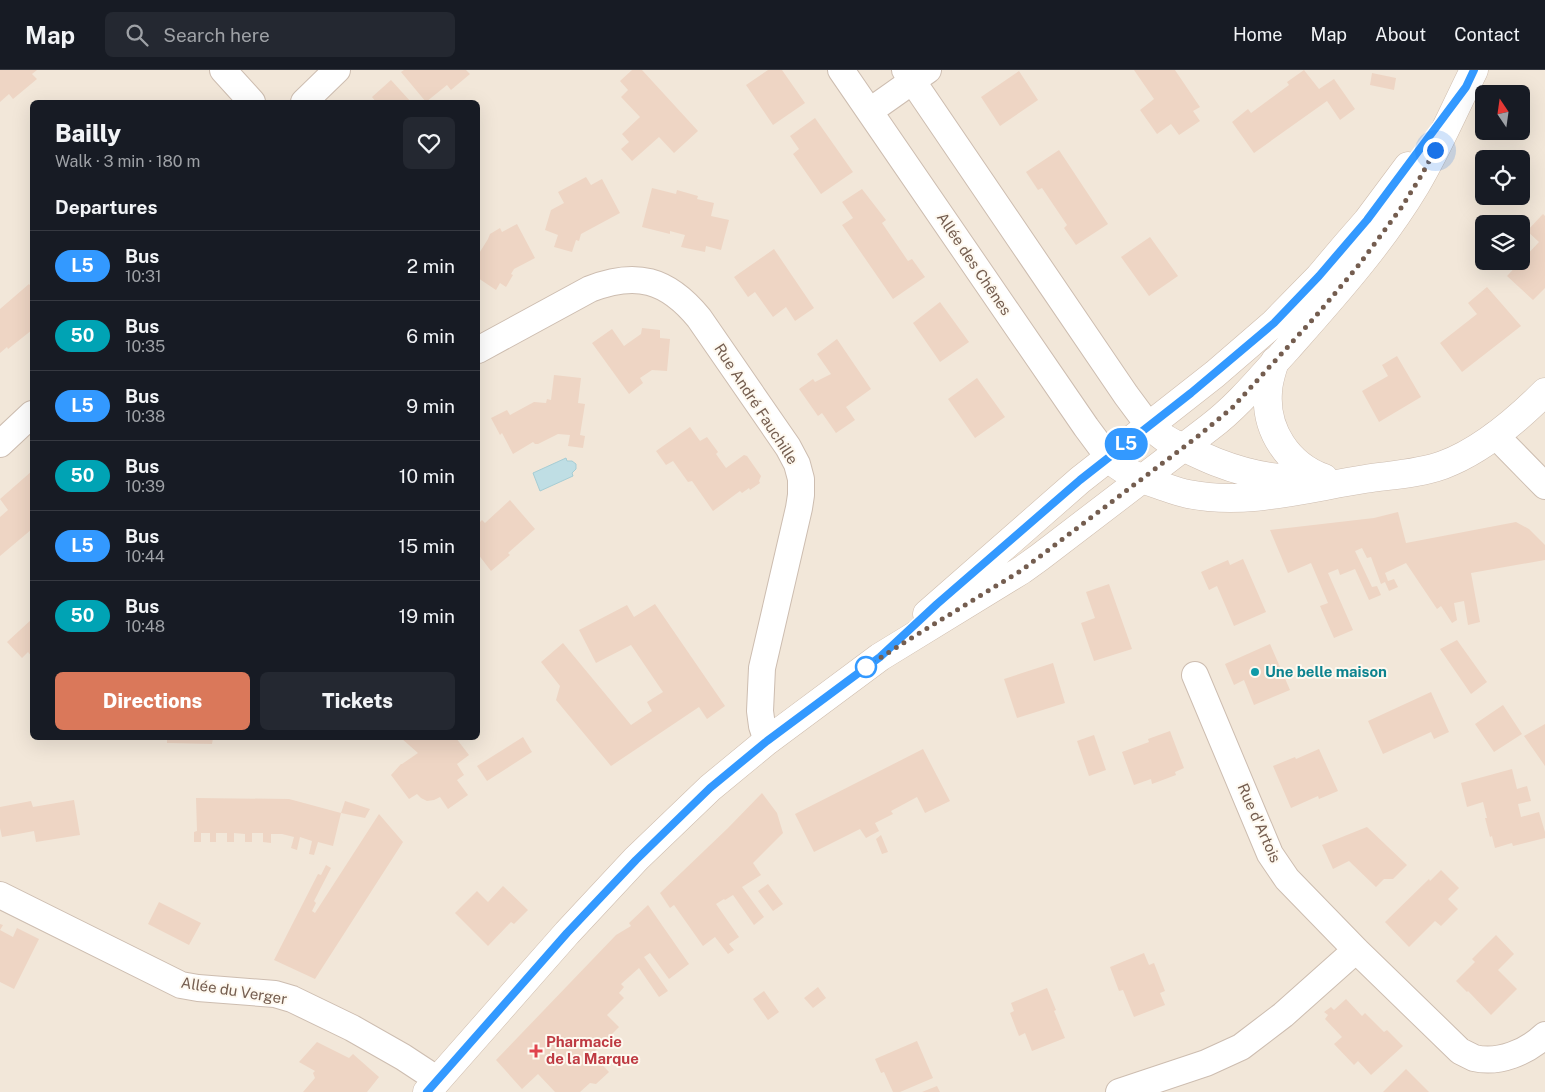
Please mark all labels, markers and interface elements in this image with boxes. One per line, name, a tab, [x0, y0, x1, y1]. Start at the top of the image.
search box	[105, 12, 455, 57]
text: Map	[25, 21, 75, 49]
icon: search	[123, 21, 151, 49]
text: Search here	[163, 24, 270, 46]
text: Home	[1233, 24, 1283, 45]
text: Map	[1311, 24, 1347, 45]
text: About	[1375, 24, 1426, 45]
text: Contact	[1454, 24, 1520, 45]
north arrow	[1475, 85, 1530, 140]
map controls	[1475, 85, 1530, 270]
button: heart	[403, 117, 455, 169]
text: Bailly	[55, 119, 121, 147]
your location	[1423, 138, 1448, 163]
button: locate	[1475, 150, 1530, 205]
text: Walk · 3 min · 180 m	[55, 152, 200, 171]
text: Departures	[55, 196, 158, 218]
street label: Allée des Chênes	[934, 209, 1015, 318]
button: layers	[1475, 215, 1530, 270]
text: Bus	[125, 245, 159, 267]
text: L5	[71, 255, 94, 276]
text: 2 min	[407, 255, 455, 277]
text: 10:31	[125, 267, 162, 286]
text: Bus	[125, 315, 159, 337]
text: 50	[71, 325, 94, 346]
text: 6 min	[406, 325, 455, 347]
text: 10:35	[125, 337, 165, 356]
street label: Rue André Fauchille	[711, 340, 802, 467]
text: Bus	[125, 385, 159, 407]
text: L5	[71, 395, 94, 416]
text: 9 min	[406, 395, 455, 417]
text: 10:38	[125, 407, 165, 426]
line badge: L5	[1104, 428, 1148, 460]
text: L5	[1115, 433, 1137, 454]
text: Bus	[125, 455, 159, 477]
text: 50	[71, 465, 94, 486]
text: 10 min	[399, 465, 455, 487]
text: 10:39	[125, 477, 165, 496]
text: Bus	[125, 525, 159, 547]
text: L5	[71, 535, 94, 556]
text: 15 min	[398, 535, 455, 557]
text: 10:44	[125, 547, 165, 566]
text: Bus	[125, 595, 159, 617]
text: 50	[71, 605, 94, 626]
text: 19 min	[399, 605, 455, 627]
text: 10:48	[125, 617, 165, 636]
unlabelled marker	[855, 656, 877, 678]
place label: Une belle maison	[1265, 663, 1387, 680]
marker: Une belle maison	[1249, 666, 1261, 678]
button: Directions	[55, 672, 250, 730]
button: Tickets	[260, 672, 455, 730]
street label: Rue d'Artois	[1234, 781, 1284, 865]
street label: Allée du Verger	[180, 974, 289, 1007]
place label: Pharmacie de la Marque	[546, 1033, 639, 1067]
marker: Pharmacie de la Marque	[530, 1045, 542, 1057]

